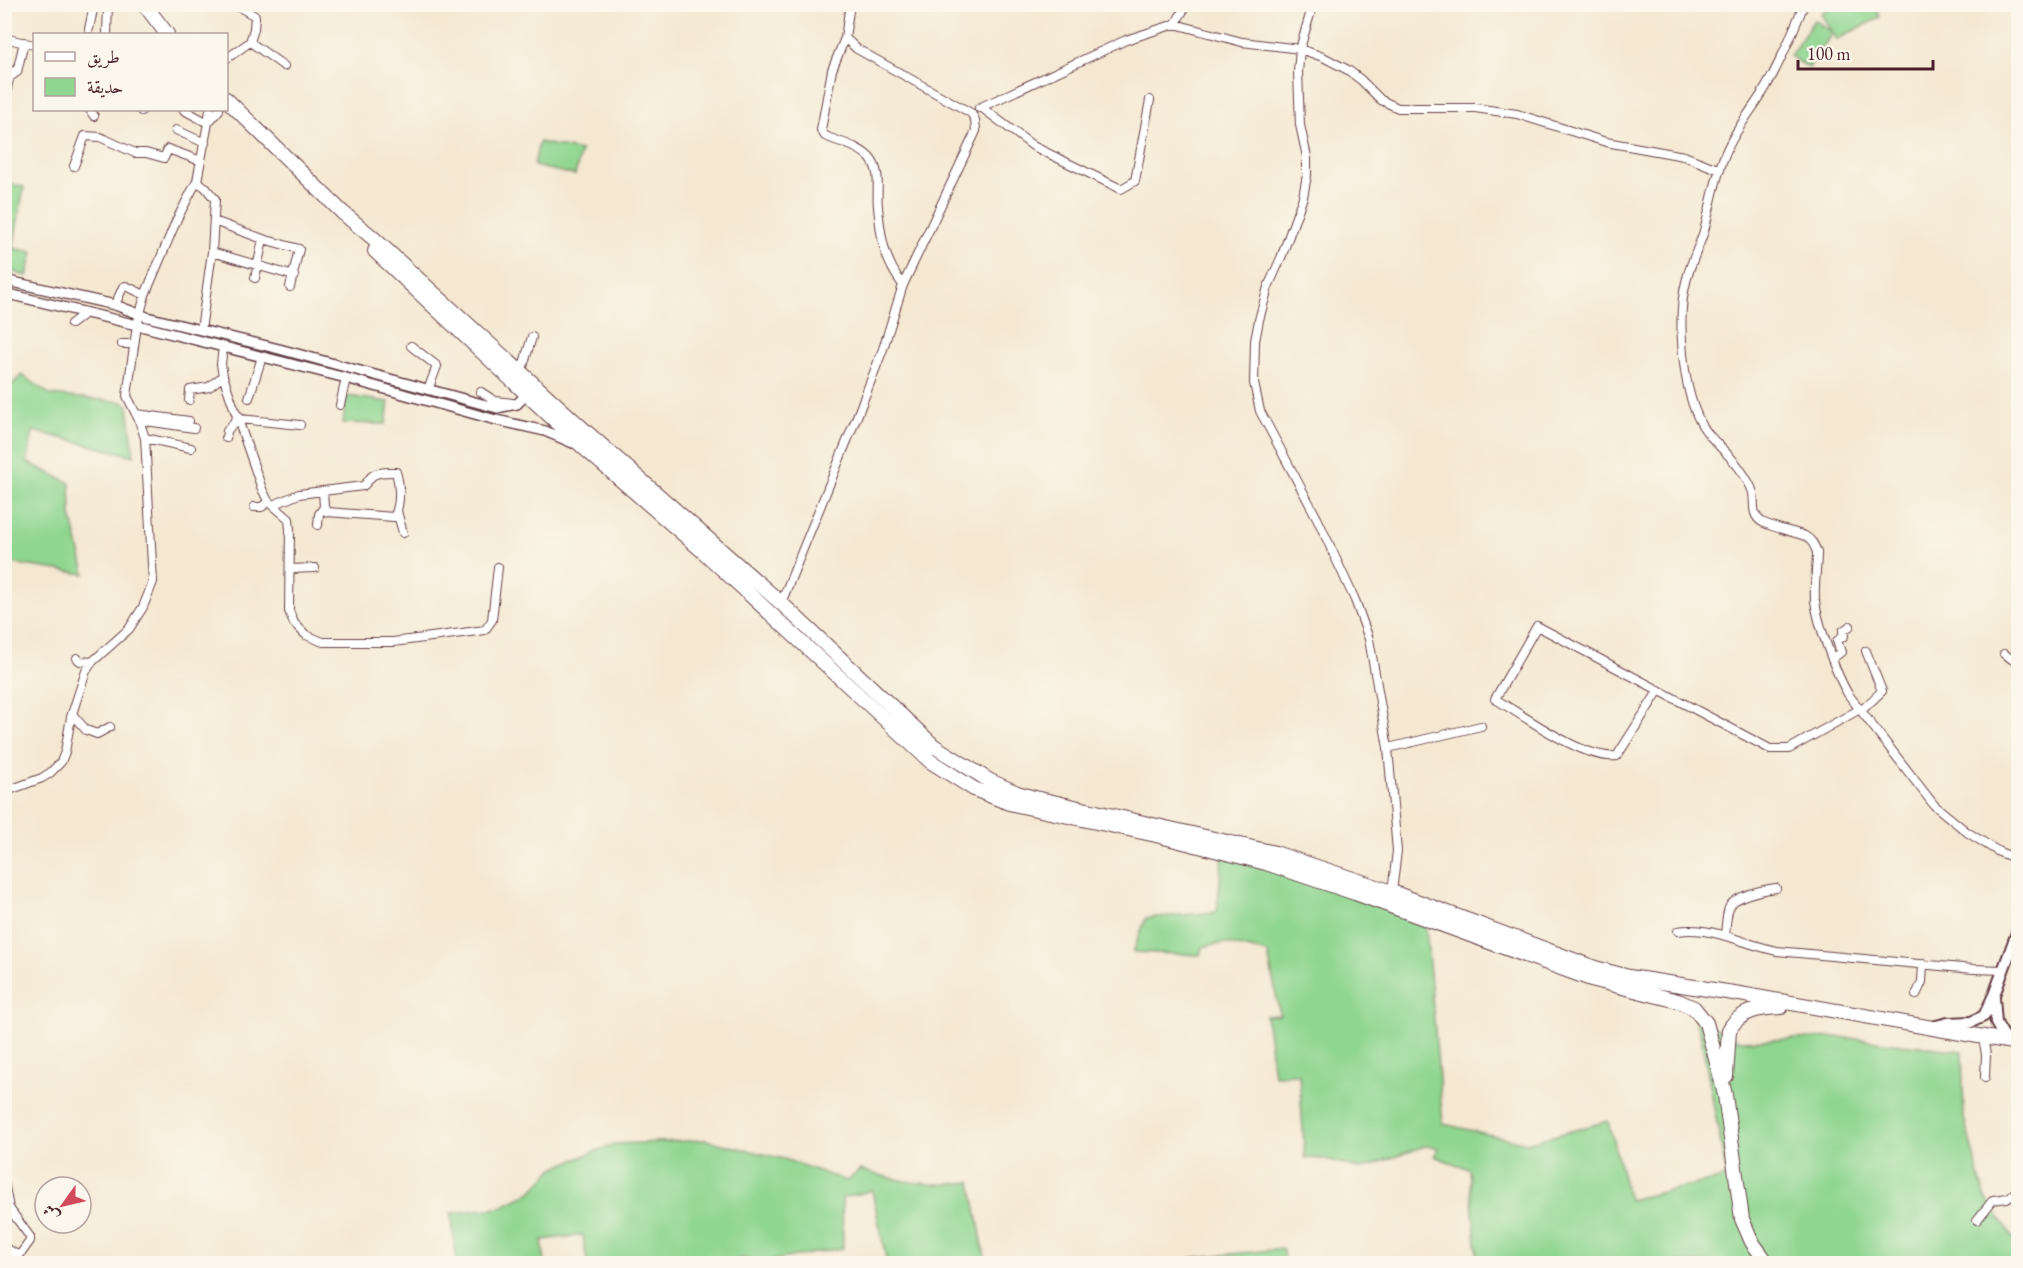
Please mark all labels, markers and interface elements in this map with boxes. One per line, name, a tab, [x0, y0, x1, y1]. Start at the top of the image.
legend	[33, 33, 228, 111]
scale bar	[1798, 33, 1933, 71]
text: 100 m	[1807, 42, 1851, 65]
text: طريق	[87, 45, 120, 69]
text: حديقة	[87, 75, 123, 98]
north arrow	[33, 1175, 93, 1235]
text: ش	[38, 1201, 64, 1226]

